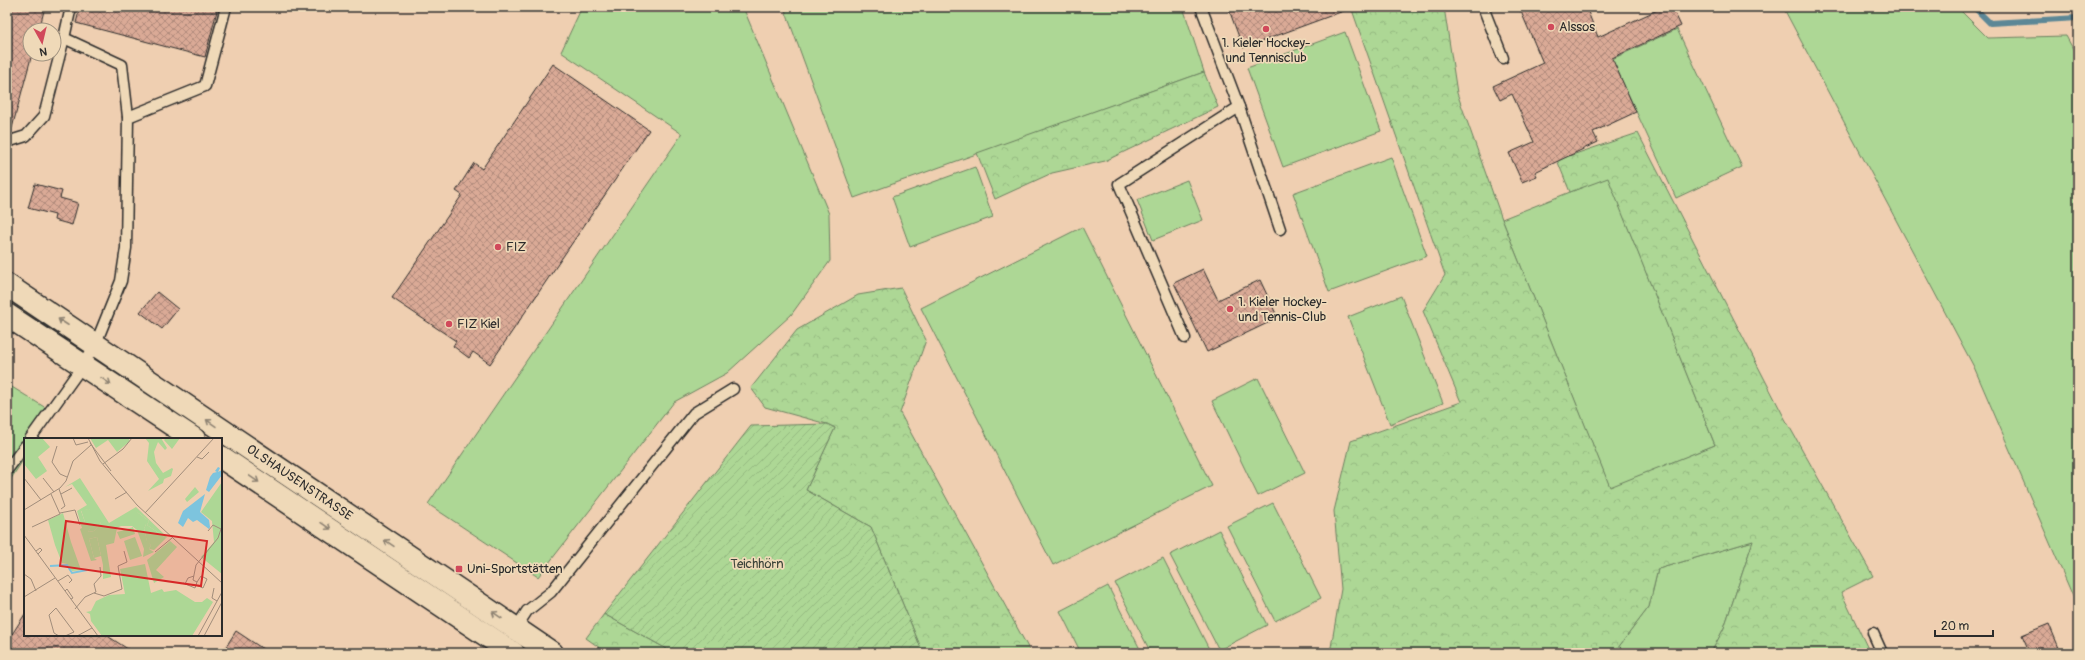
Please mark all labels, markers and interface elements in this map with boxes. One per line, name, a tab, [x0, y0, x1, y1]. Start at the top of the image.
place label: Alssos	[1559, 19, 1595, 35]
north arrow	[22, 22, 62, 62]
marker: Alssos	[1546, 22, 1556, 32]
marker: 1. Kieler Hockey- und Tennisclub	[1261, 24, 1271, 34]
place label: 1. Kieler Hockey- und Tennisclub	[1221, 35, 1311, 66]
text: N	[38, 44, 48, 58]
place label: FIZ	[506, 239, 526, 255]
marker: FIZ	[493, 242, 503, 252]
place label: 1. Kieler Hockey- und Tennis-Club	[1238, 294, 1327, 325]
marker: 1. Kieler Hockey- und Tennis-Club	[1225, 304, 1235, 314]
place label: FIZ Kiel	[457, 316, 500, 332]
one-way arrow	[58, 318, 69, 326]
marker: FIZ Kiel	[444, 319, 454, 329]
one-way arrow	[100, 377, 111, 385]
one-way arrow	[206, 419, 217, 427]
inset map	[24, 438, 222, 636]
street label: OLSHAUSENSTRASSE	[243, 441, 356, 524]
one-way arrow	[248, 474, 259, 483]
one-way arrow	[320, 523, 332, 531]
one-way arrow	[383, 538, 395, 546]
park label: Teichhörn	[730, 556, 784, 572]
place label: Uni-Sportstätten	[467, 561, 563, 577]
marker: Uni-Sportstätten	[454, 564, 464, 574]
one-way arrow	[491, 610, 503, 618]
scale bar	[1935, 612, 1993, 638]
text: 20 m	[1941, 619, 1970, 634]

